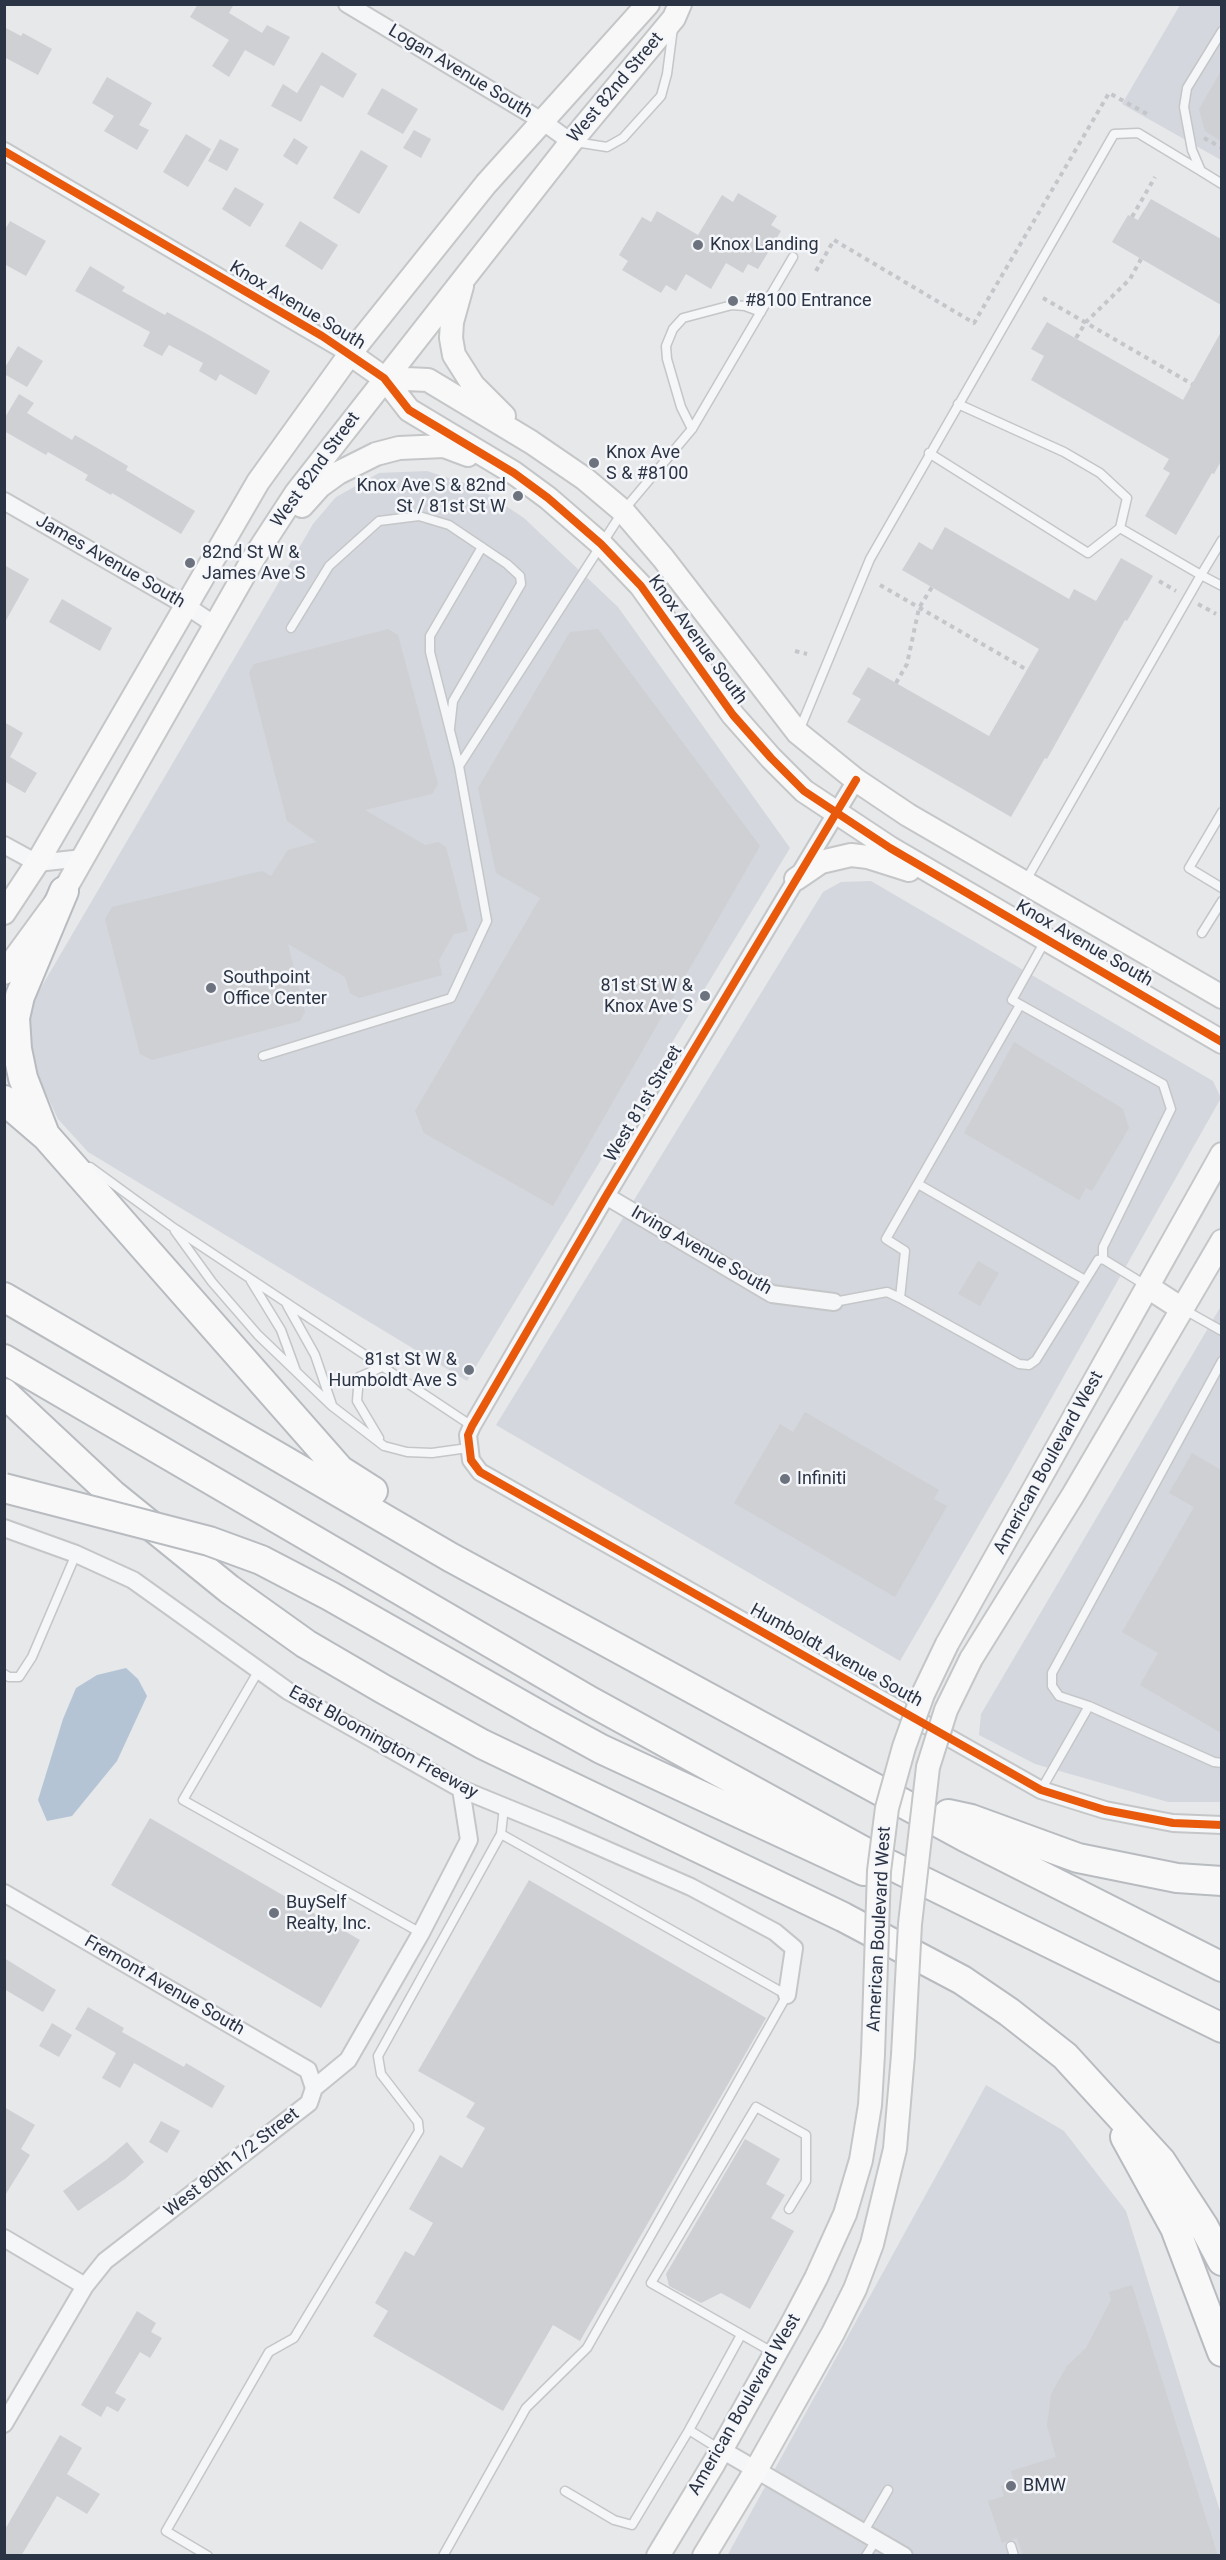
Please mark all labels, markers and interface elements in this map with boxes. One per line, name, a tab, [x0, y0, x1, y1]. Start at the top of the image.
street label: Logan Avenue South	[384, 20, 536, 124]
street label: West 82nd Street	[564, 29, 668, 147]
place label: Knox Landing	[710, 234, 819, 256]
marker: Knox Landing	[691, 238, 705, 252]
street label: Knox Avenue South	[225, 257, 369, 355]
place label: #8100 Entrance	[745, 290, 872, 312]
marker: #8100 Entrance	[726, 294, 740, 308]
street label: West 82nd Street	[267, 408, 365, 532]
place label: Knox Ave S & #8100	[606, 442, 688, 484]
marker: Knox Ave S & #8100	[587, 456, 601, 470]
place label: Knox Ave S & 82nd St / 81st St W	[356, 475, 506, 518]
marker: Knox Ave S & 82nd St / 81st St W	[511, 489, 525, 503]
street label: James Avenue South	[32, 510, 188, 614]
place label: 82nd St W & James Ave S	[202, 542, 305, 584]
marker: 82nd St W & James Ave S	[183, 556, 197, 570]
street label: Knox Avenue South	[643, 571, 751, 709]
street label: Knox Avenue South	[1012, 896, 1156, 992]
place label: Southpoint Office Center	[223, 967, 327, 1010]
place label: 81st St W & Knox Ave S	[600, 975, 693, 1018]
marker: Southpoint Office Center	[204, 981, 218, 995]
marker: 81st St W & Knox Ave S	[698, 989, 712, 1003]
street label: West 81st Street	[601, 1042, 687, 1166]
street label: Irving Avenue South	[627, 1202, 775, 1300]
place label: 81st St W & Humboldt Ave S	[329, 1349, 457, 1392]
marker: 81st St W & Humboldt Ave S	[462, 1363, 476, 1377]
street label: American Boulevard West	[990, 1368, 1108, 1558]
place label: Infiniti	[797, 1468, 846, 1490]
marker: Infiniti	[778, 1472, 792, 1486]
street label: Humboldt Avenue South	[746, 1600, 926, 1712]
street label: East Bloomington Freeway	[285, 1682, 481, 1804]
street label: American Boulevard West	[864, 1826, 896, 2032]
place label: BuySelf Realty, Inc.	[286, 1892, 371, 1934]
marker: BuySelf Realty, Inc.	[267, 1906, 281, 1920]
street label: Fremont Avenue South	[80, 1931, 248, 2041]
street label: West 80th 1/2 Street	[160, 2104, 304, 2222]
street label: American Boulevard West	[684, 2311, 806, 2499]
place label: BMW	[1023, 2475, 1066, 2497]
marker: BMW	[1004, 2479, 1018, 2493]

